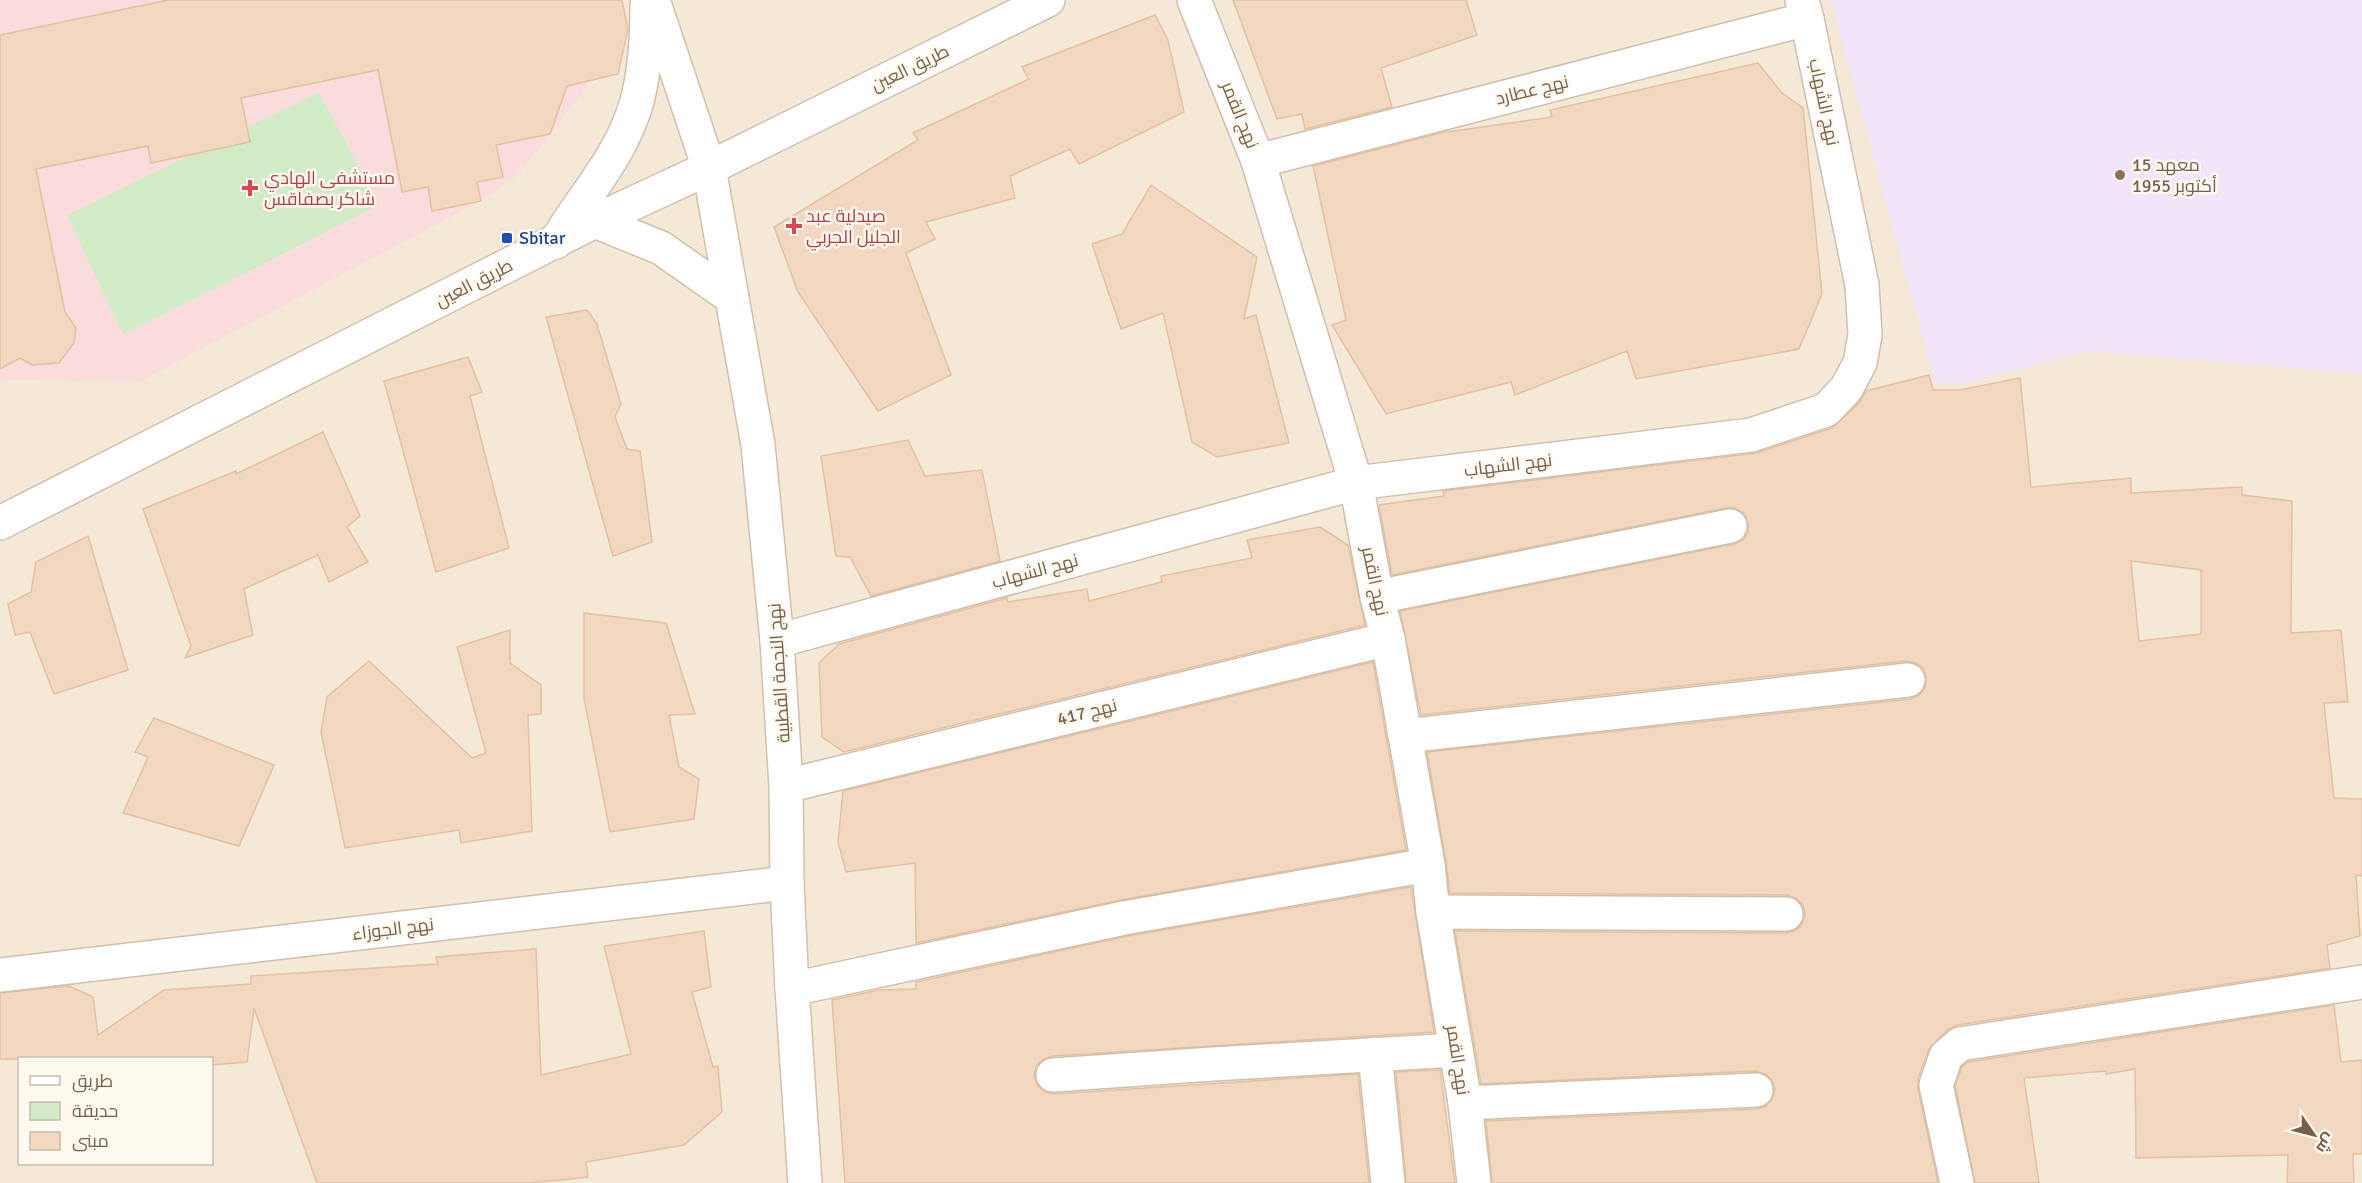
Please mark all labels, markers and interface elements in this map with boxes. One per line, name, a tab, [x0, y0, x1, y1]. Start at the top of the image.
street label: طريق العين	[867, 40, 953, 97]
street label: نهج الشهاب	[1803, 56, 1844, 148]
street label: نهج عطارد	[1493, 70, 1571, 111]
street label: نهج القمر	[1215, 77, 1263, 152]
place label: معهد 15 أكتوبر 1955	[2132, 154, 2217, 197]
place label: مستشفى الهادي شاكر بصفاقس	[264, 167, 395, 210]
marker: معهد 15 أكتوبر 1955	[2113, 168, 2127, 182]
marker: مستشفى الهادي شاكر بصفاقس	[241, 179, 259, 197]
place label: صيدلية عبد الجليل الجربي	[806, 205, 901, 251]
marker: صيدلية عبد الجليل الجربي	[787, 219, 801, 233]
place label: Sbitar	[519, 227, 566, 249]
marker: Sbitar	[500, 231, 514, 245]
street label: طريق العين	[431, 254, 517, 313]
street label: نهج الشهاب	[1463, 449, 1553, 482]
street label: نهج القمر	[1356, 543, 1393, 618]
street label: نهج الشهاب	[989, 549, 1081, 594]
street label: نهج النجمة القطبية	[763, 602, 796, 744]
street label: نهج 417	[1055, 694, 1120, 731]
street label: نهج الجوزاء	[351, 913, 435, 946]
street label: نهج القمر	[1440, 1022, 1474, 1097]
legend	[18, 1057, 213, 1165]
text: طريق	[72, 1070, 113, 1093]
text: حديقة	[72, 1100, 118, 1122]
north arrow	[2284, 1105, 2344, 1165]
text: ش	[2311, 1129, 2340, 1157]
text: مبنى	[72, 1130, 109, 1152]

